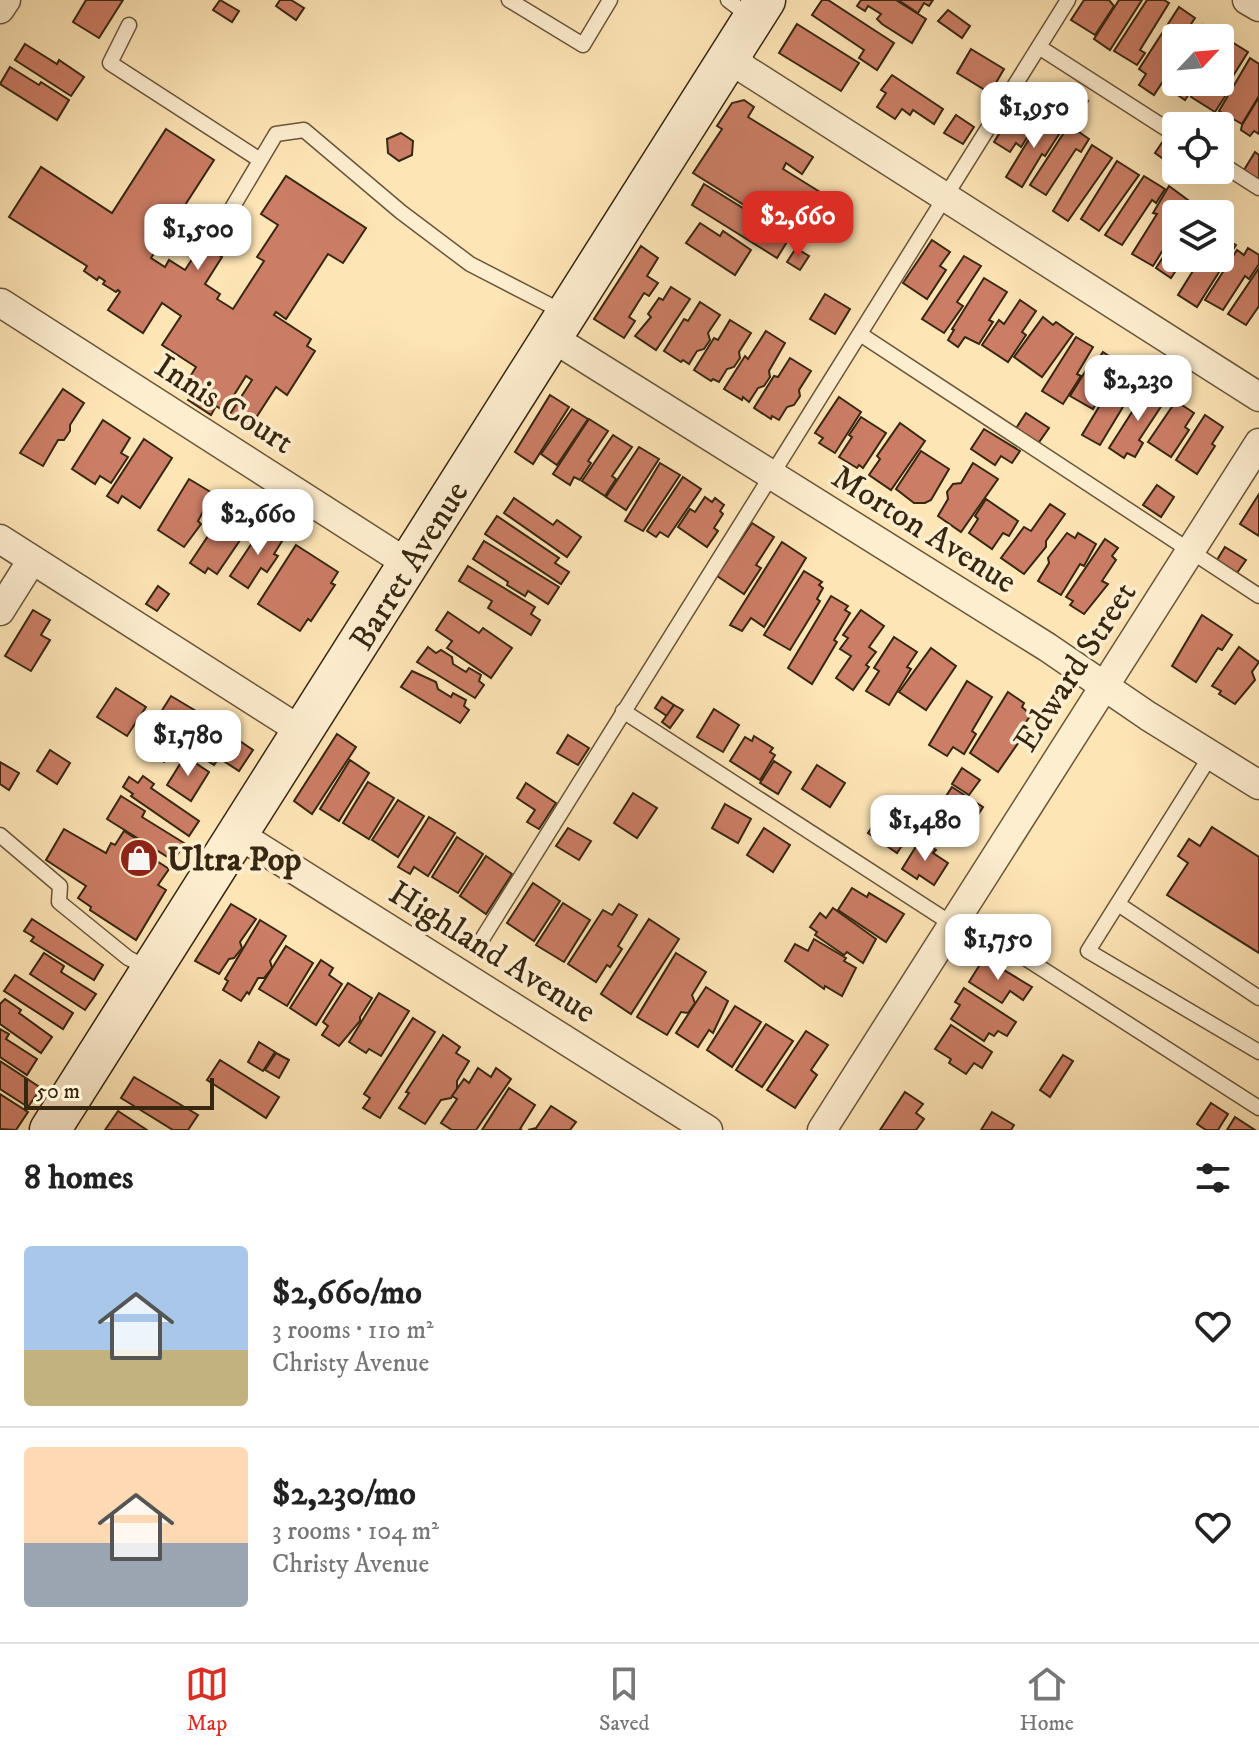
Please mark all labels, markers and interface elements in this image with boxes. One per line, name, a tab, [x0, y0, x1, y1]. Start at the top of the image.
north arrow	[1162, 24, 1234, 96]
map controls	[1162, 24, 1234, 272]
pin: $1,950	[969, 82, 1099, 150]
text: $1,950	[999, 91, 1069, 124]
button: locate	[1162, 112, 1234, 184]
pin: $2,660	[733, 191, 863, 259]
text: $2,660	[760, 200, 836, 233]
button: layers	[1162, 200, 1234, 272]
pin: $1,500	[133, 204, 263, 272]
text: $1,500	[162, 213, 234, 246]
street label: Innis Court	[147, 346, 301, 464]
pin: $2,230	[1073, 355, 1203, 423]
text: $2,230	[1103, 364, 1173, 397]
street label: Morton Avenue	[824, 456, 1024, 603]
street label: Barret Avenue	[341, 474, 478, 658]
pin: $2,660	[193, 489, 323, 557]
text: $2,660	[220, 498, 296, 531]
street label: Edward Street	[1005, 574, 1146, 760]
pin: $1,780	[123, 710, 253, 778]
text: $1,780	[153, 719, 223, 752]
pin: $1,480	[860, 795, 990, 863]
text: $1,480	[888, 804, 962, 837]
shop icon: Ultra Pop	[118, 837, 160, 879]
place label: Ultra Pop	[167, 839, 301, 881]
street label: Highland Avenue	[381, 872, 603, 1033]
pin: $1,750	[933, 914, 1063, 982]
text: $1,750	[963, 923, 1033, 956]
scale bar	[24, 1074, 214, 1110]
text: 50 m	[36, 1078, 80, 1105]
icon: filters	[1191, 1156, 1235, 1200]
text: 8 homes	[24, 1157, 133, 1199]
text: $2,660/mo	[272, 1272, 422, 1314]
icon: home	[88, 1278, 184, 1374]
icon: heart	[1191, 1304, 1235, 1348]
text: 3 rooms · 110 m²	[272, 1314, 434, 1347]
text: Christy Avenue	[272, 1347, 429, 1380]
text: $2,230/mo	[272, 1473, 416, 1515]
icon: home	[88, 1479, 184, 1575]
icon: heart	[1191, 1505, 1235, 1549]
text: 3 rooms · 104 m²	[272, 1515, 439, 1548]
text: Christy Avenue	[272, 1548, 429, 1581]
tab: Map	[185, 1662, 229, 1737]
tab: Saved	[599, 1662, 650, 1737]
tab: Home	[1020, 1662, 1074, 1737]

